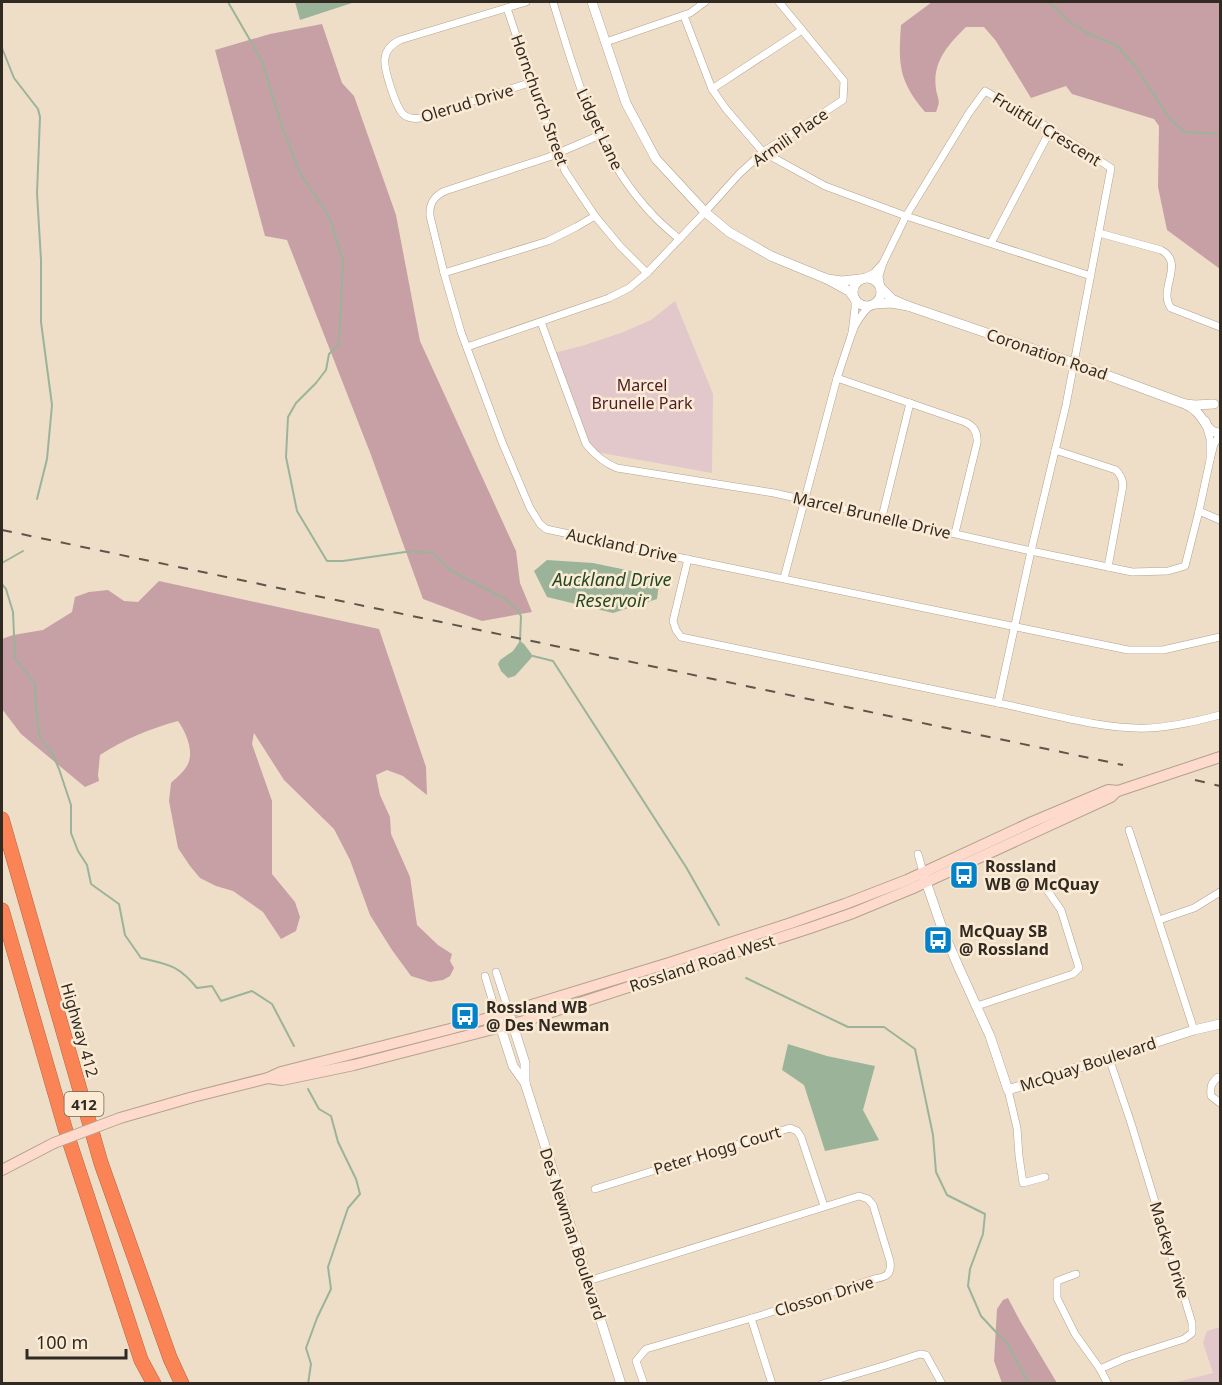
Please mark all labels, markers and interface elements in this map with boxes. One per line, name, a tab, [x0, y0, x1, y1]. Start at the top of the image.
street label: Hornchurch Street	[506, 31, 574, 169]
street label: Olerud Drive	[418, 78, 516, 128]
street label: Lidget Lane	[572, 85, 628, 173]
street label: Fruitful Crescent	[989, 87, 1106, 171]
street label: Armili Place	[748, 103, 832, 171]
street label: Coronation Road	[984, 323, 1110, 385]
park label: Marcel Brunelle Park	[591, 374, 693, 414]
street label: Marcel Brunelle Drive	[791, 486, 953, 544]
street label: Auckland Drive	[564, 523, 680, 567]
water label: Auckland Drive Reservoir	[550, 567, 672, 612]
place label: Rossland WB @ McQuay	[985, 855, 1100, 895]
bus stop icon: Rossland WB @ McQuay	[948, 859, 980, 891]
place label: McQuay SB @ Rossland	[959, 920, 1049, 960]
bus stop icon: McQuay SB @ Rossland	[922, 924, 954, 956]
street label: Rossland Road West	[627, 929, 778, 997]
street label: Highway 412	[56, 980, 104, 1080]
place label: Rossland WB @ Des Newman	[486, 996, 610, 1036]
bus stop icon: Rossland WB @ Des Newman	[449, 1000, 481, 1032]
street label: McQuay Boulevard	[1017, 1032, 1159, 1096]
road number: 412	[64, 1092, 104, 1116]
street label: Peter Hogg Court	[651, 1120, 783, 1180]
street label: Des Newman Boulevard	[535, 1145, 611, 1323]
street label: Mackey Drive	[1145, 1199, 1195, 1301]
street label: Closson Drive	[772, 1270, 876, 1322]
scale bar	[27, 1322, 126, 1360]
text: 100 m	[36, 1330, 88, 1354]

